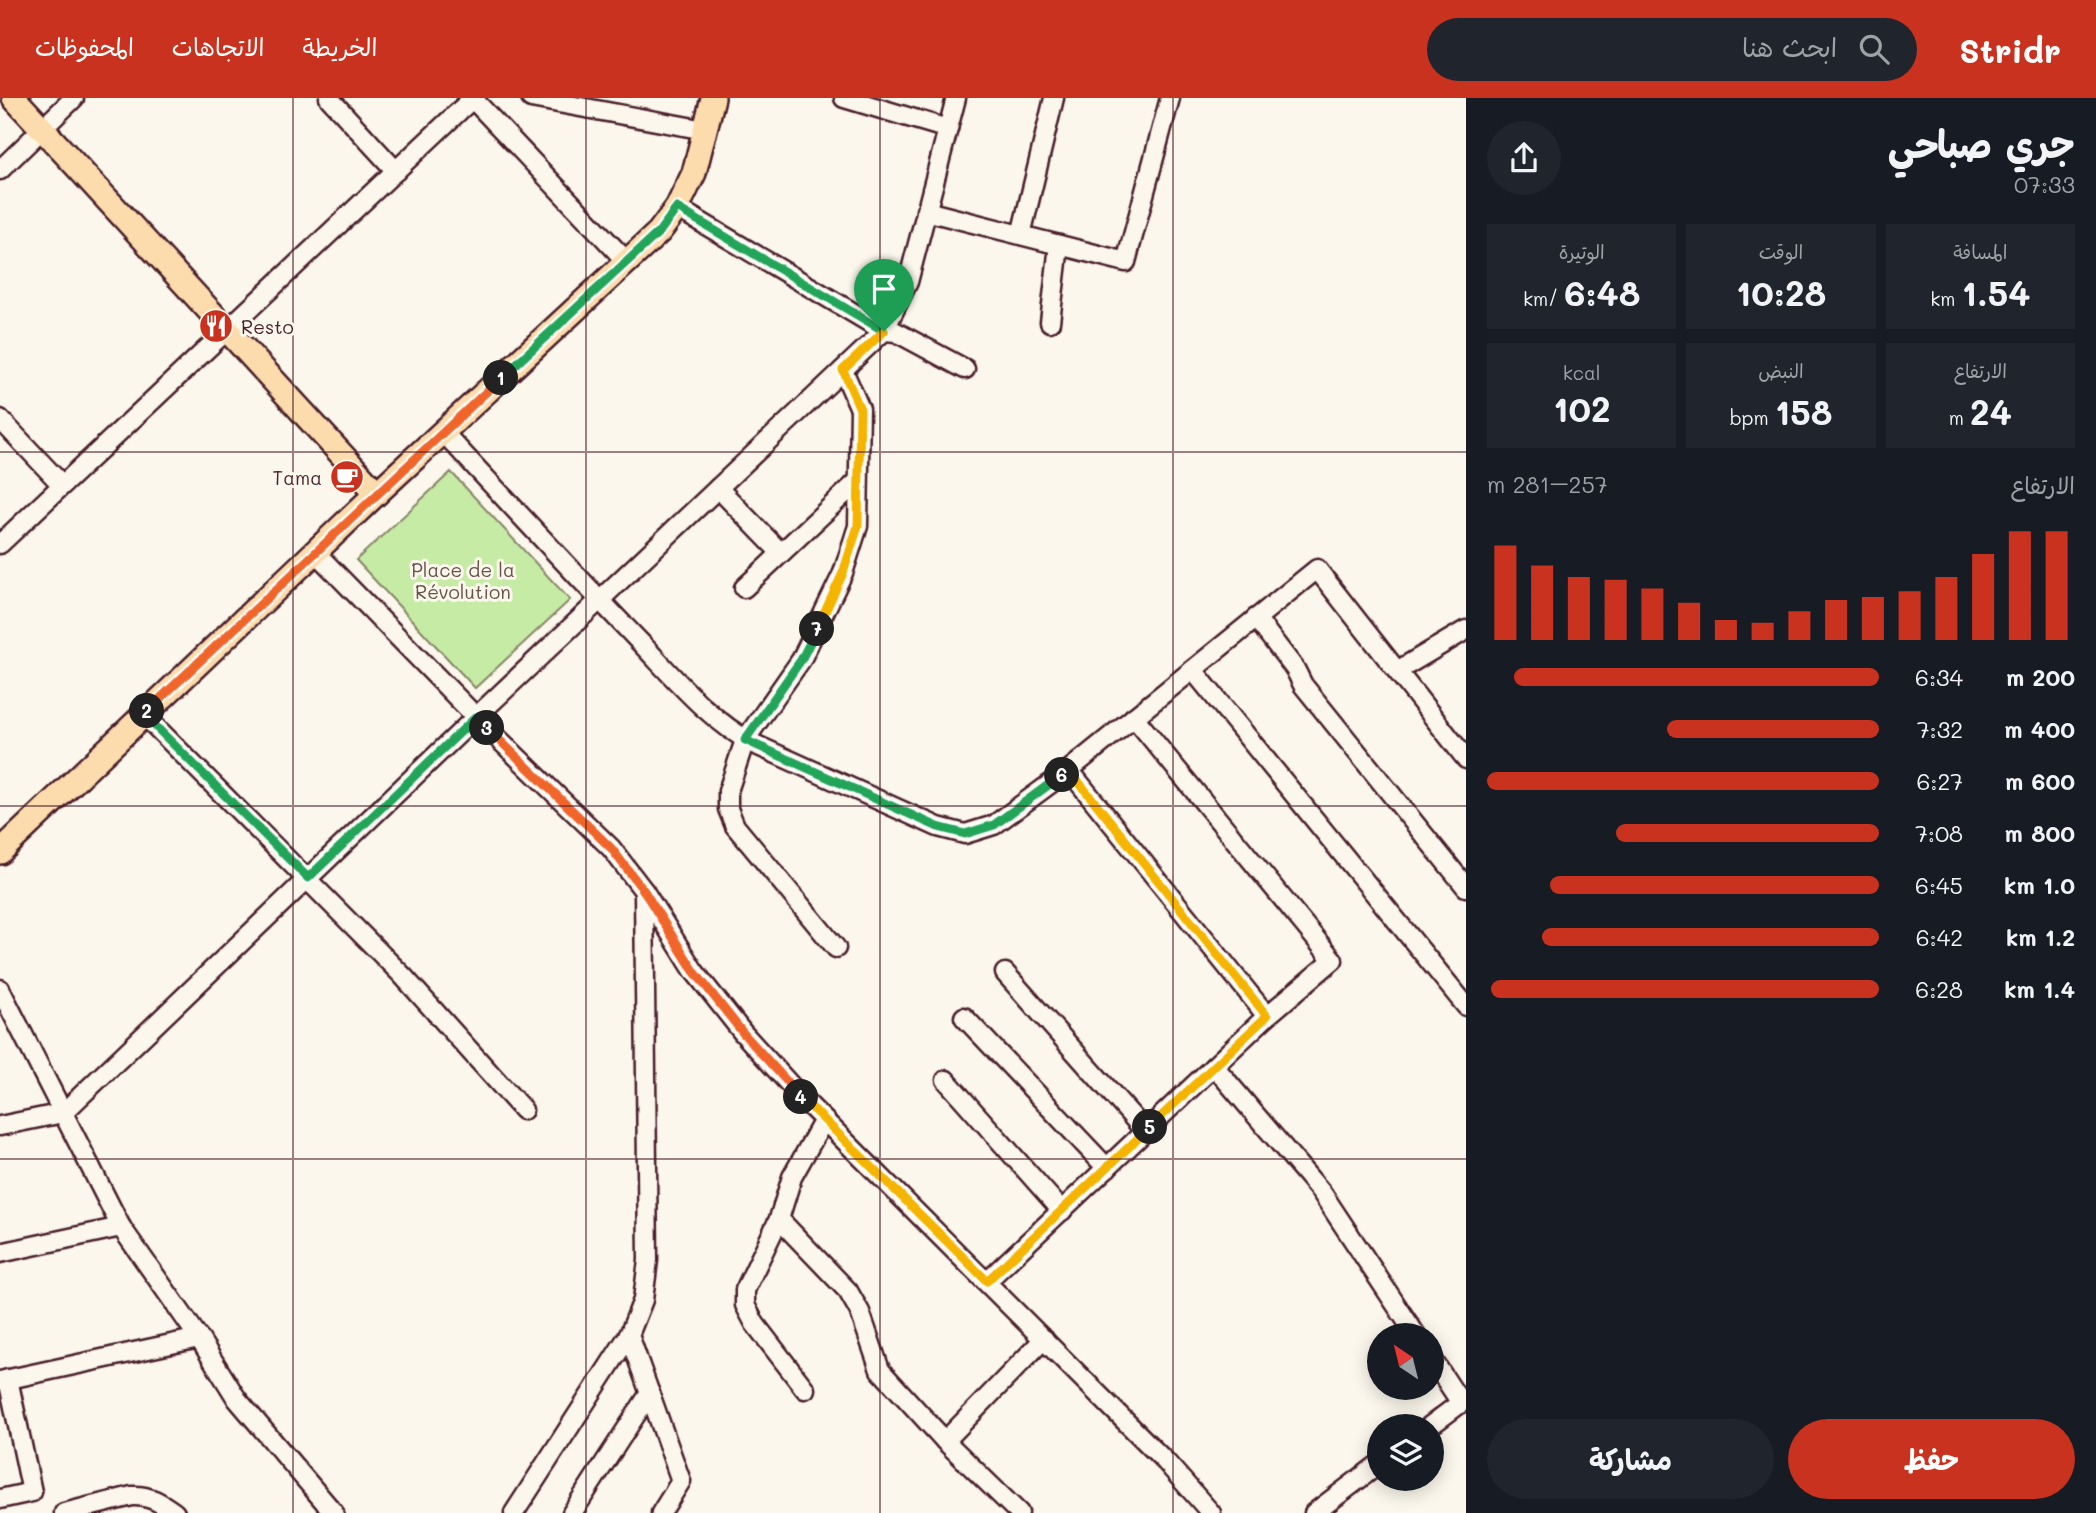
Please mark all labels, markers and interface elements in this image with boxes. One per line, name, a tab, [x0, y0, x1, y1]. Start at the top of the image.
search box	[1427, 18, 1917, 81]
text: Stridr	[1959, 28, 2061, 71]
text: ابحث هنا	[1742, 30, 1837, 64]
icon: search	[1855, 30, 1893, 68]
text: المحفوظات	[35, 31, 134, 62]
text: الاتجاهات	[172, 31, 265, 62]
text: الخريطة	[303, 31, 377, 62]
text: جري صباحي	[1888, 118, 2075, 168]
button: share	[1487, 121, 1561, 195]
text: 07:33	[2014, 169, 2075, 199]
text: الوتيرة	[1559, 239, 1605, 264]
text: الوقت	[1759, 239, 1803, 264]
text: المسافة	[1953, 239, 2007, 264]
pin	[854, 259, 914, 331]
text: 6:48	[1564, 269, 1640, 315]
text: 10:28	[1736, 269, 1826, 315]
text: 1.54	[1962, 269, 2030, 315]
icon: arrive	[865, 270, 903, 308]
text: /km	[1523, 286, 1564, 311]
text: km	[1930, 286, 1962, 311]
restaurant icon: Resto	[197, 307, 235, 345]
place label: Resto	[241, 314, 294, 339]
text: النبض	[1758, 358, 1804, 383]
text: الارتفاع	[1954, 358, 2007, 383]
pin: 1	[484, 360, 518, 396]
text: kcal	[1563, 360, 1601, 385]
text: 1	[496, 365, 505, 390]
text: 102	[1553, 385, 1610, 431]
text: 158	[1775, 388, 1832, 434]
text: 24	[1970, 388, 2012, 434]
text: bpm	[1730, 405, 1775, 430]
text: m	[1949, 405, 1970, 430]
cafe icon: Tama	[328, 458, 366, 496]
place label: Tama	[273, 465, 322, 490]
text: 257–281 m	[1487, 469, 1608, 499]
text: الارتفاع	[2011, 470, 2075, 500]
park label: Place de la Révolution	[411, 557, 515, 604]
pin: 7	[800, 612, 834, 646]
text: 7	[811, 616, 822, 641]
text: 6:34	[1915, 662, 1963, 692]
text: 200 m	[2006, 662, 2075, 692]
pin: 2	[130, 694, 164, 728]
text: 2	[141, 698, 152, 723]
pin: 3	[470, 710, 504, 746]
text: 7:32	[1917, 714, 1963, 744]
text: 400 m	[2004, 714, 2075, 744]
text: 3	[481, 715, 492, 740]
pin: 6	[1044, 758, 1080, 792]
text: 6	[1056, 762, 1067, 787]
text: 6:27	[1916, 766, 1963, 796]
text: 600 m	[2005, 766, 2075, 796]
text: 7:08	[1915, 818, 1963, 848]
text: 800 m	[2005, 818, 2075, 848]
text: 6:45	[1915, 870, 1963, 900]
text: 1.0 km	[2004, 870, 2075, 900]
text: 6:42	[1916, 922, 1963, 952]
text: 1.2 km	[2006, 922, 2075, 952]
text: 6:28	[1915, 974, 1963, 1004]
text: 1.4 km	[2004, 974, 2075, 1004]
pin: 4	[784, 1080, 818, 1114]
text: 4	[794, 1084, 807, 1109]
pin: 5	[1132, 1110, 1168, 1144]
text: 5	[1144, 1114, 1155, 1139]
north arrow	[1367, 1323, 1444, 1400]
map controls	[1367, 1323, 1444, 1491]
button: layers	[1367, 1414, 1444, 1491]
button: مشاركة	[1487, 1419, 1774, 1499]
button: حفظ	[1788, 1419, 2075, 1499]

